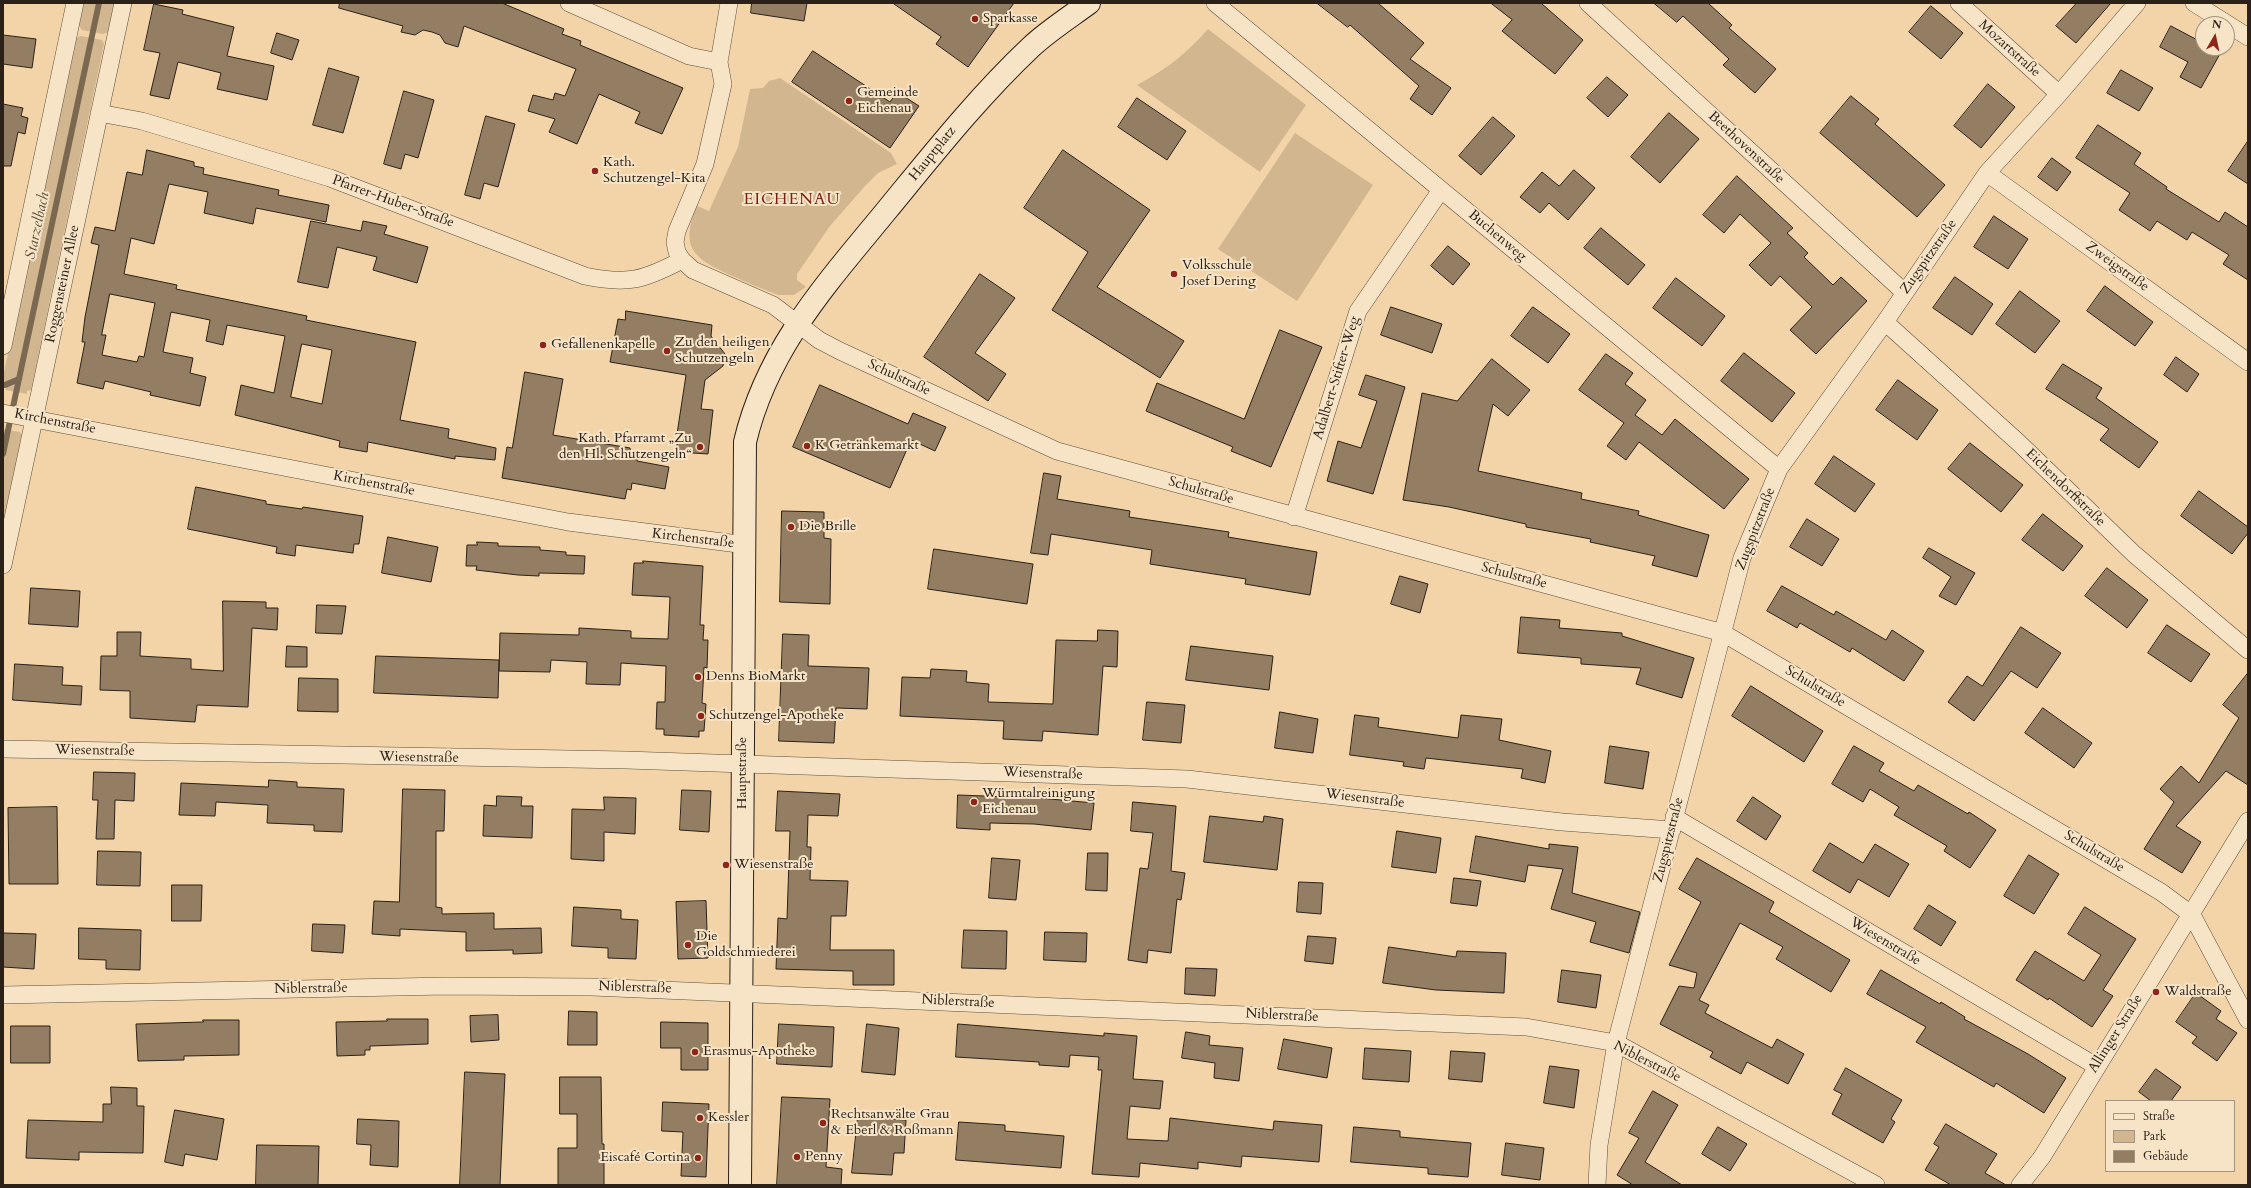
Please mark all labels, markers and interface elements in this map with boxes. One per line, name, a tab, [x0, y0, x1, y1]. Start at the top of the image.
place label: Sparkasse	[983, 11, 1038, 27]
marker: Sparkasse	[970, 14, 980, 24]
north arrow	[2195, 16, 2235, 56]
text: N	[2211, 16, 2223, 33]
street label: Mozartstraße	[1975, 17, 2043, 81]
place label: Gemeinde Eichenau	[857, 85, 918, 118]
marker: Gemeinde Eichenau	[844, 96, 854, 106]
street label: Beethovenstraße	[1704, 108, 1788, 188]
street label: Hauptplatz	[906, 123, 960, 185]
place label: Kath. Schutzengel-Kita	[603, 155, 706, 188]
marker: Kath. Schutzengel-Kita	[590, 166, 600, 176]
street label: Pfarrer-Huber-Straße	[330, 172, 456, 232]
district label: EICHENAU	[744, 190, 840, 210]
water label: Starzelbach	[22, 191, 54, 261]
street label: Buchenweg	[1464, 207, 1530, 265]
street label: Zugspitzstraße	[1897, 216, 1961, 298]
street label: Roggensteiner Allee	[42, 224, 84, 344]
street label: Zweigstraße	[2082, 238, 2152, 296]
place label: Volksschule Josef Dering	[1182, 258, 1256, 290]
marker: Volksschule Josef Dering	[1169, 269, 1179, 279]
street label: Adalbert-Stifter-Weg	[1310, 314, 1364, 442]
place label: Zu den heiligen Schutzengeln	[675, 335, 770, 368]
place label: Gefallenenkapelle	[551, 337, 655, 353]
marker: Gefallenenkapelle	[538, 340, 548, 350]
marker: Zu den heiligen Schutzengeln	[662, 346, 672, 356]
street label: Schulstraße	[865, 356, 933, 400]
street label: Kirchenstraße	[13, 406, 97, 438]
place label: Kath. Pfarramt „Zu den Hl. Schutzengeln“	[559, 431, 692, 464]
place label: K Getränkemarkt	[815, 438, 919, 454]
marker: K Getränkemarkt	[802, 441, 812, 451]
marker: Kath. Pfarramt „Zu den Hl. Schutzengeln“	[695, 442, 705, 452]
street label: Eichendorffstraße	[2022, 446, 2108, 530]
street label: Kirchenstraße	[332, 468, 416, 500]
street label: Schulstraße	[1166, 474, 1236, 508]
street label: Zugspitzstraße	[1733, 485, 1779, 573]
place label: Die Brille	[799, 519, 856, 535]
marker: Die Brille	[786, 522, 796, 532]
street label: Kirchenstraße	[651, 526, 735, 552]
street label: Schulstraße	[1479, 559, 1549, 593]
street label: Schulstraße	[1782, 662, 1848, 712]
place label: Denns BioMarkt	[706, 669, 805, 685]
marker: Denns BioMarkt	[693, 672, 703, 682]
place label: Schutzengel-Apotheke	[709, 708, 844, 724]
marker: Schutzengel-Apotheke	[696, 711, 706, 721]
street label: Hauptstraße	[735, 737, 751, 809]
street label: Wiesenstraße	[55, 742, 135, 760]
street label: Wiesenstraße	[379, 749, 459, 767]
street label: Wiesenstraße	[1003, 764, 1083, 784]
place label: Würmtalreinigung Eichenau	[982, 786, 1095, 818]
street label: Wiesenstraße	[1324, 786, 1406, 812]
street label: Zugspitzstraße	[1650, 796, 1688, 884]
marker: Würmtalreinigung Eichenau	[969, 797, 979, 807]
street label: Schulstraße	[2061, 827, 2127, 877]
place label: Wiesenstraße	[734, 857, 814, 873]
marker: Wiesenstraße	[721, 860, 731, 870]
street label: Wiesenstraße	[1847, 914, 1923, 970]
place label: Die Goldschmiederei	[696, 929, 796, 962]
marker: Die Goldschmiederei	[683, 940, 693, 950]
street label: Niblerstraße	[598, 978, 672, 998]
street label: Niblerstraße	[274, 980, 348, 998]
place label: Waldstraße	[2164, 984, 2231, 1000]
marker: Waldstraße	[2151, 987, 2161, 997]
street label: Niblerstraße	[921, 992, 995, 1012]
street label: Allinger Straße	[2085, 992, 2147, 1076]
street label: Niblerstraße	[1245, 1006, 1319, 1026]
street label: Niblerstraße	[1610, 1038, 1684, 1086]
place label: Erasmus-Apotheke	[703, 1044, 815, 1060]
marker: Erasmus-Apotheke	[690, 1047, 700, 1057]
legend	[2105, 1100, 2235, 1172]
place label: Rechtsanwälte Grau & Eberl & Roßmann	[831, 1107, 954, 1140]
text: Straße	[2143, 1108, 2175, 1124]
place label: Kessler	[708, 1110, 749, 1126]
marker: Kessler	[695, 1113, 705, 1123]
marker: Rechtsanwälte Grau & Eberl & Roßmann	[818, 1118, 828, 1128]
text: Park	[2143, 1128, 2166, 1144]
text: Gebäude	[2143, 1148, 2188, 1164]
place label: Penny	[805, 1149, 843, 1165]
place label: Eiscafé Cortina	[600, 1150, 690, 1166]
marker: Penny	[792, 1152, 802, 1162]
marker: Eiscafé Cortina	[693, 1153, 703, 1163]

